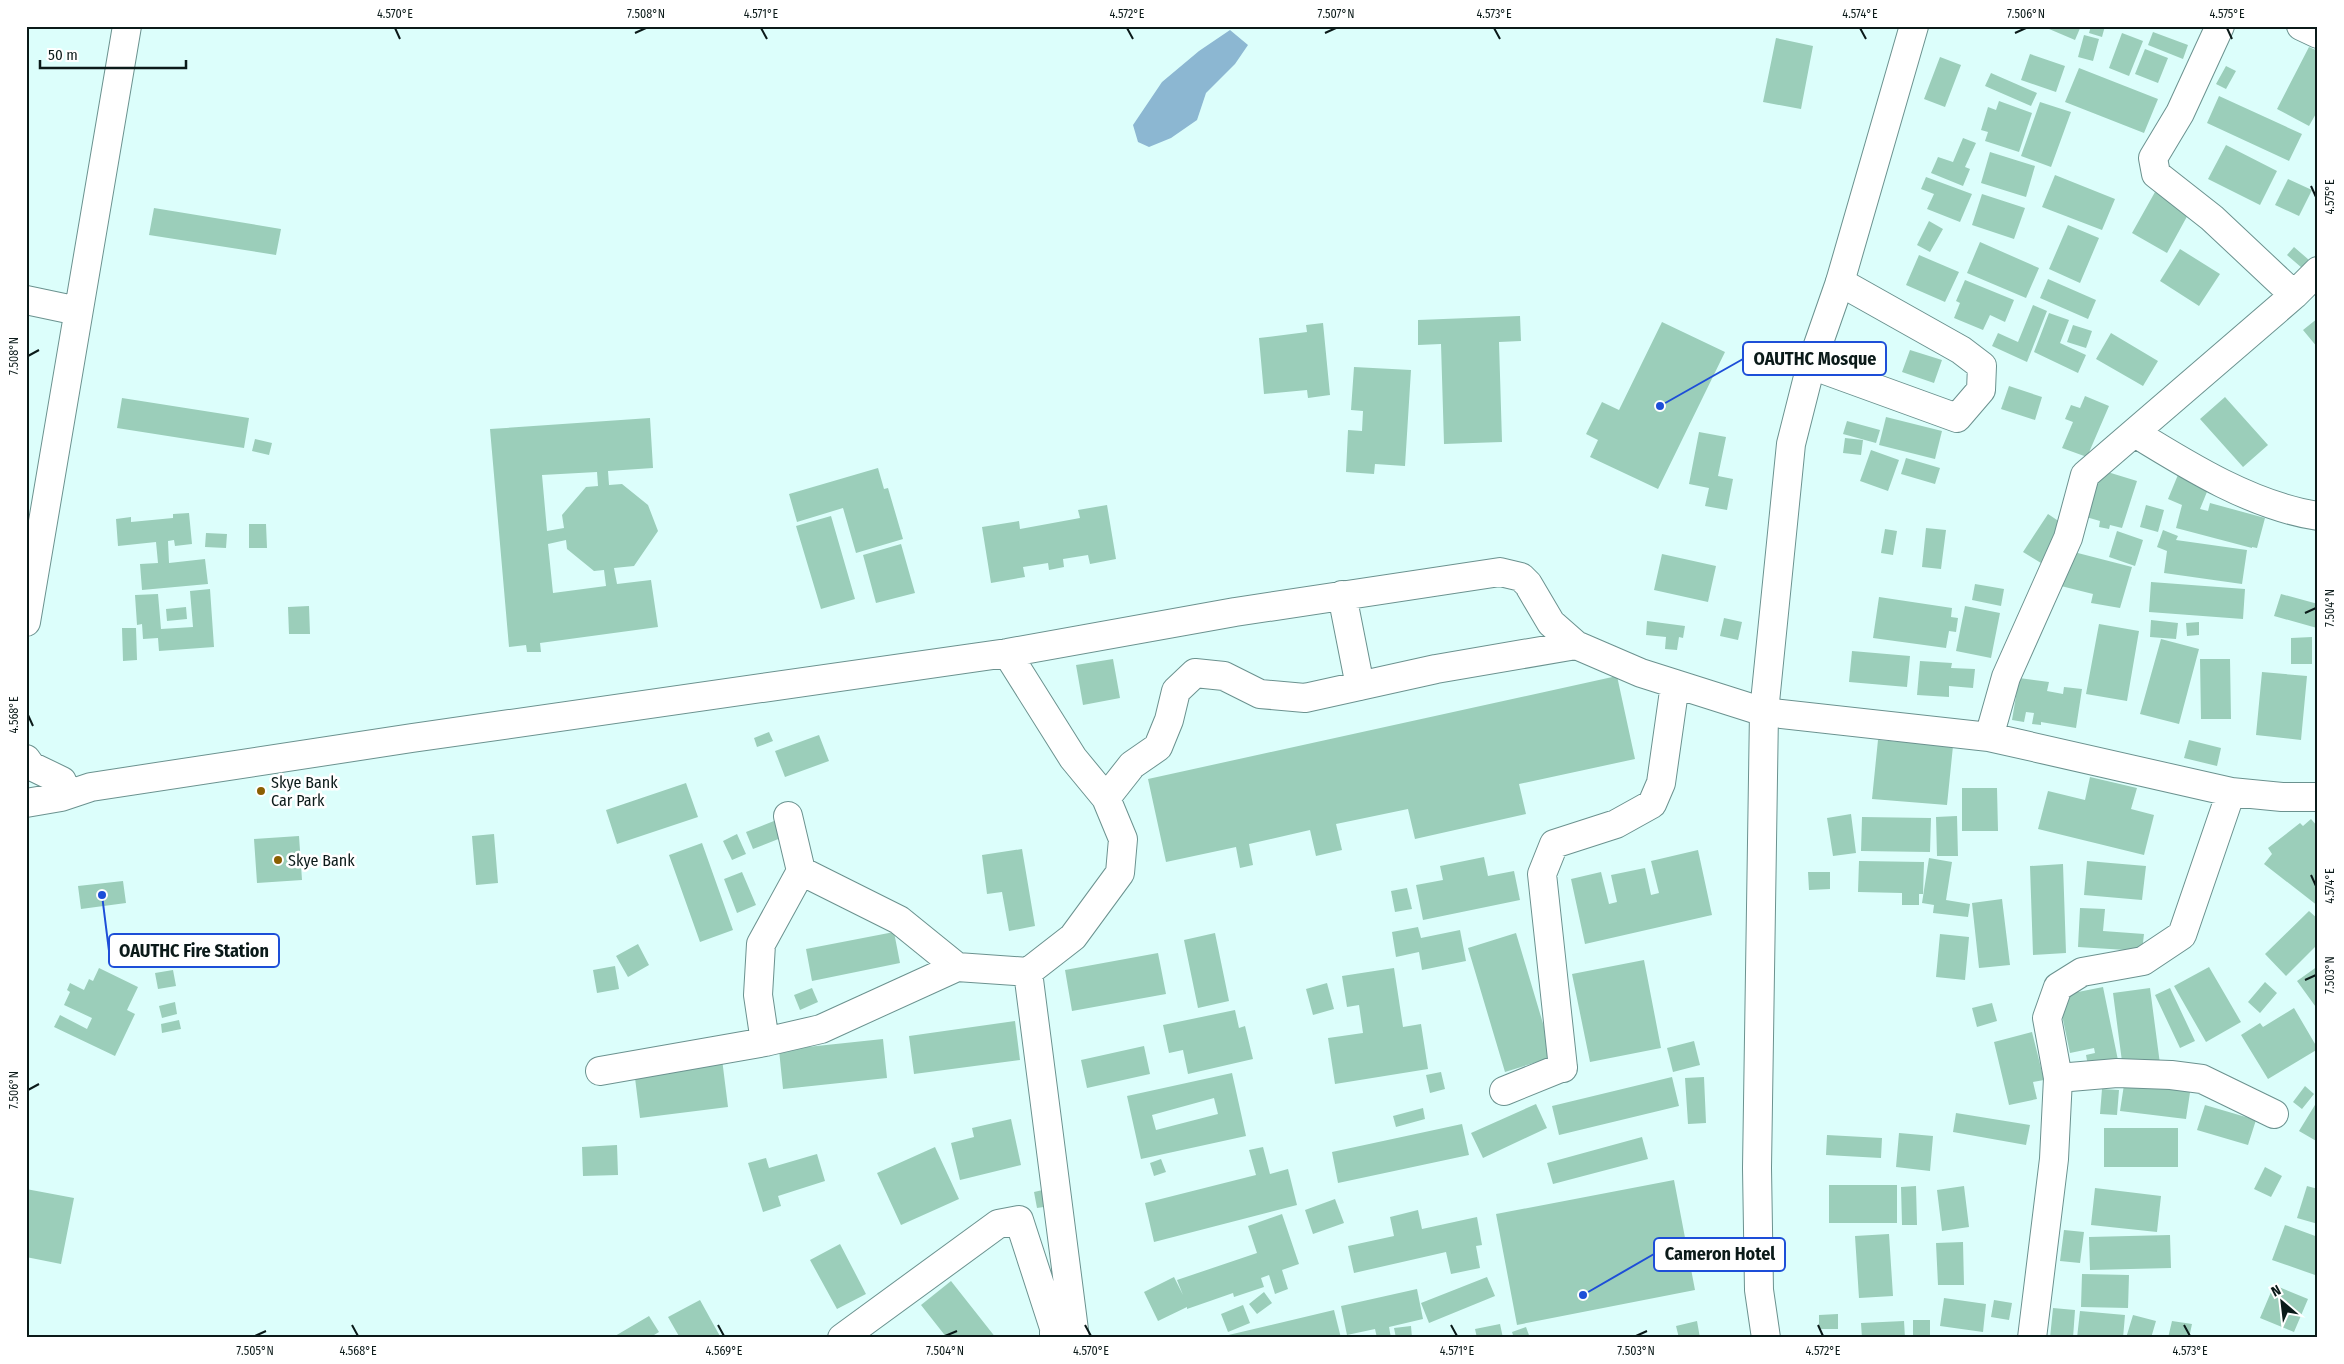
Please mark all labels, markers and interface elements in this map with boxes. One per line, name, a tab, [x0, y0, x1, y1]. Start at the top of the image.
text: 4.570°E	[377, 7, 413, 21]
text: 7.508°N	[627, 7, 665, 21]
text: 4.571°E	[744, 7, 779, 21]
text: 4.572°E	[1109, 7, 1145, 21]
text: 7.507°N	[1318, 7, 1354, 21]
text: 4.573°E	[1476, 7, 1512, 21]
text: 4.574°E	[1842, 7, 1878, 21]
text: 7.506°N	[2007, 7, 2045, 21]
text: 4.575°E	[2209, 7, 2245, 21]
scale bar	[40, 38, 186, 70]
text: 50 m	[48, 46, 78, 64]
text: 4.575°E	[2323, 179, 2337, 215]
text: 7.508°N	[7, 337, 21, 375]
callout: OAUTHC Mosque	[1743, 342, 1886, 375]
text: OAUTHC Mosque	[1754, 348, 1876, 370]
text: 7.504°N	[2323, 589, 2337, 627]
text: 4.568°E	[7, 696, 21, 734]
place label: Skye Bank Car Park	[271, 773, 338, 810]
marker: Skye Bank Car Park	[255, 785, 267, 797]
place label: Skye Bank	[288, 851, 355, 870]
marker: Skye Bank	[272, 854, 284, 866]
text: 4.574°E	[2323, 868, 2337, 904]
callout: OAUTHC Fire Station	[109, 934, 279, 967]
text: OAUTHC Fire Station	[119, 940, 269, 962]
text: 7.503°N	[2323, 956, 2337, 994]
text: 7.506°N	[7, 1071, 21, 1109]
callout: Cameron Hotel	[1654, 1238, 1785, 1271]
text: Cameron Hotel	[1665, 1243, 1775, 1265]
north arrow	[2256, 1276, 2306, 1326]
text: N	[2268, 1281, 2284, 1300]
text: 7.505°N	[236, 1344, 274, 1358]
text: 4.568°E	[339, 1344, 377, 1358]
text: 4.569°E	[706, 1344, 743, 1358]
text: 7.504°N	[926, 1344, 964, 1358]
text: 4.570°E	[1073, 1344, 1109, 1358]
text: 4.571°E	[1440, 1344, 1475, 1358]
text: 7.503°N	[1617, 1344, 1655, 1358]
text: 4.572°E	[1805, 1344, 1841, 1358]
text: 4.573°E	[2172, 1344, 2208, 1358]

